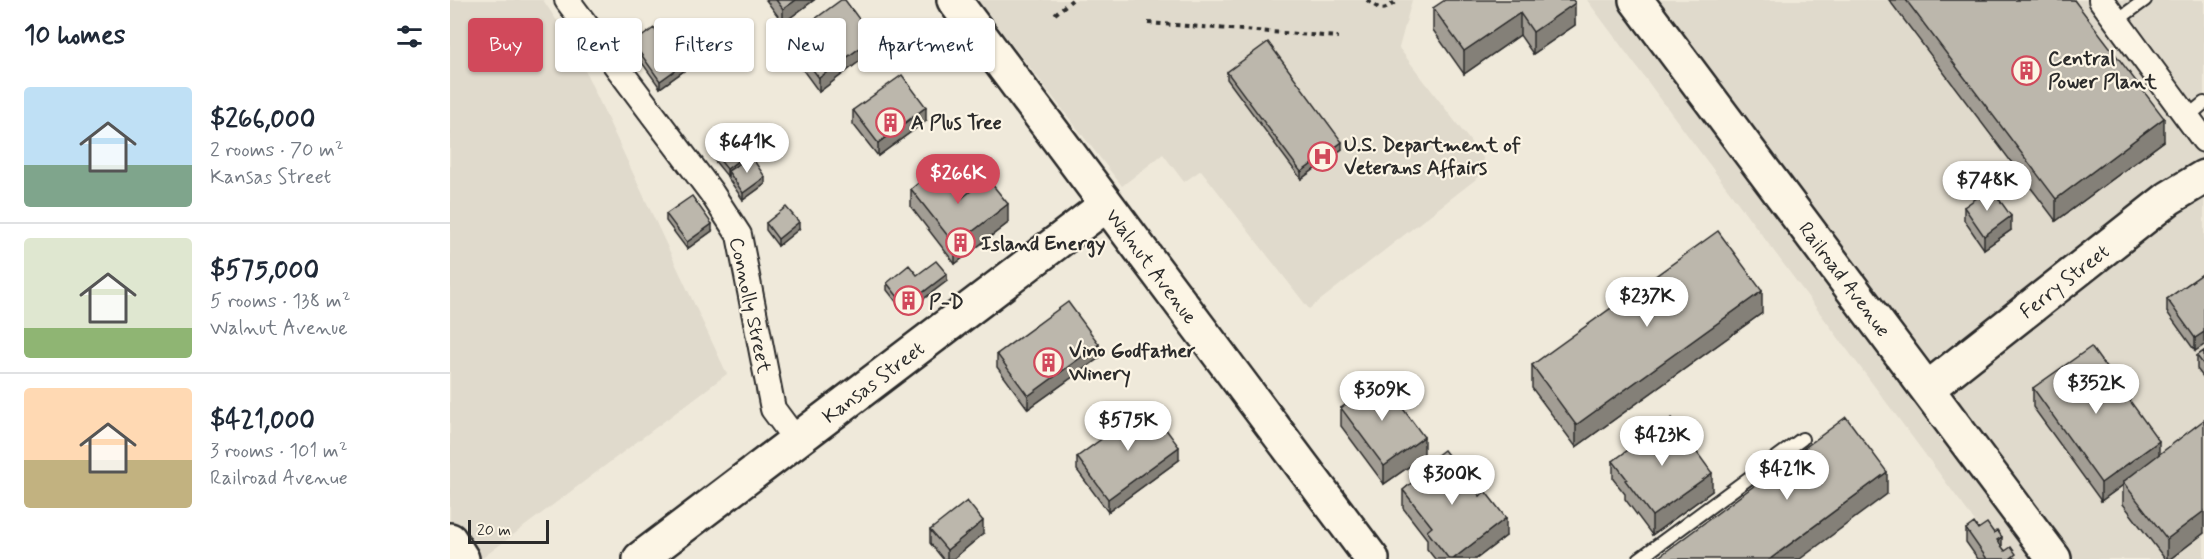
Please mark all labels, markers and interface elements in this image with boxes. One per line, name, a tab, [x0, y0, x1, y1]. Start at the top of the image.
chip: Buy	[468, 18, 543, 72]
chip: Rent	[555, 18, 642, 72]
chip: Filters	[654, 18, 754, 72]
chip: New	[766, 18, 846, 72]
chip: Apartment	[858, 18, 995, 72]
text: 10 homes	[24, 19, 125, 53]
icon: filters	[393, 20, 426, 53]
place label: Central Power Plant	[2048, 46, 2158, 96]
building icon: Central Power Plant	[2011, 54, 2043, 86]
text: $266,000	[210, 103, 315, 137]
building icon: A Plus Tree	[874, 106, 906, 138]
place label: A Plus Tree	[911, 110, 1002, 137]
icon: home	[72, 111, 144, 183]
pin: $641K	[705, 123, 789, 174]
text: $641K	[719, 129, 775, 156]
place label: U.S. Department of Veterans Affairs	[1344, 132, 1521, 182]
text: 2 rooms · 70 m²	[210, 137, 344, 164]
hospital icon: U.S. Department of Veterans Affairs	[1307, 140, 1339, 172]
pin: $266K	[916, 154, 1000, 205]
text: $266K	[930, 160, 986, 187]
pin: $748K	[1945, 161, 2029, 212]
text: Kansas Street	[210, 164, 331, 191]
text: $748K	[1957, 167, 2017, 194]
street label: Walnut Avenue	[1099, 204, 1203, 330]
street label: Railroad Avenue	[1792, 217, 1896, 343]
building icon: Island Energy	[944, 227, 976, 259]
place label: Island Energy	[981, 231, 1106, 258]
street label: Connolly Street	[722, 235, 777, 376]
street label: Ferry Street	[2015, 239, 2115, 326]
text: $575,000	[210, 254, 319, 288]
icon: home	[72, 262, 144, 334]
pin: $237K	[1605, 277, 1689, 328]
text: $237K	[1619, 283, 1675, 310]
building icon: P-D	[892, 285, 924, 317]
text: 5 rooms · 138 m²	[210, 288, 351, 315]
place label: P-D	[929, 289, 964, 316]
text: Walnut Avenue	[210, 315, 348, 342]
street label: Kansas Street	[817, 336, 930, 430]
place label: Vino Godfather Winery	[1068, 338, 1196, 388]
building icon: Vino Godfather Winery	[1032, 346, 1064, 378]
pin: $352K	[2054, 364, 2138, 415]
text: $352K	[2067, 370, 2125, 397]
pin: $309K	[1340, 371, 1424, 422]
text: $309K	[1354, 377, 1410, 404]
pin: $575K	[1086, 401, 1170, 452]
text: $421,000	[210, 404, 315, 438]
text: $575K	[1098, 407, 1158, 434]
icon: home	[72, 412, 144, 484]
pin: $423K	[1620, 416, 1704, 467]
text: $423K	[1634, 422, 1690, 449]
text: 3 rooms · 101 m²	[210, 438, 348, 465]
pin: $421K	[1745, 450, 1829, 501]
pin: $300K	[1410, 455, 1494, 506]
text: $421K	[1759, 456, 1815, 483]
text: $300K	[1423, 461, 1481, 488]
text: Railroad Avenue	[210, 465, 348, 492]
scale bar	[468, 517, 549, 544]
text: 20 m	[477, 520, 511, 541]

